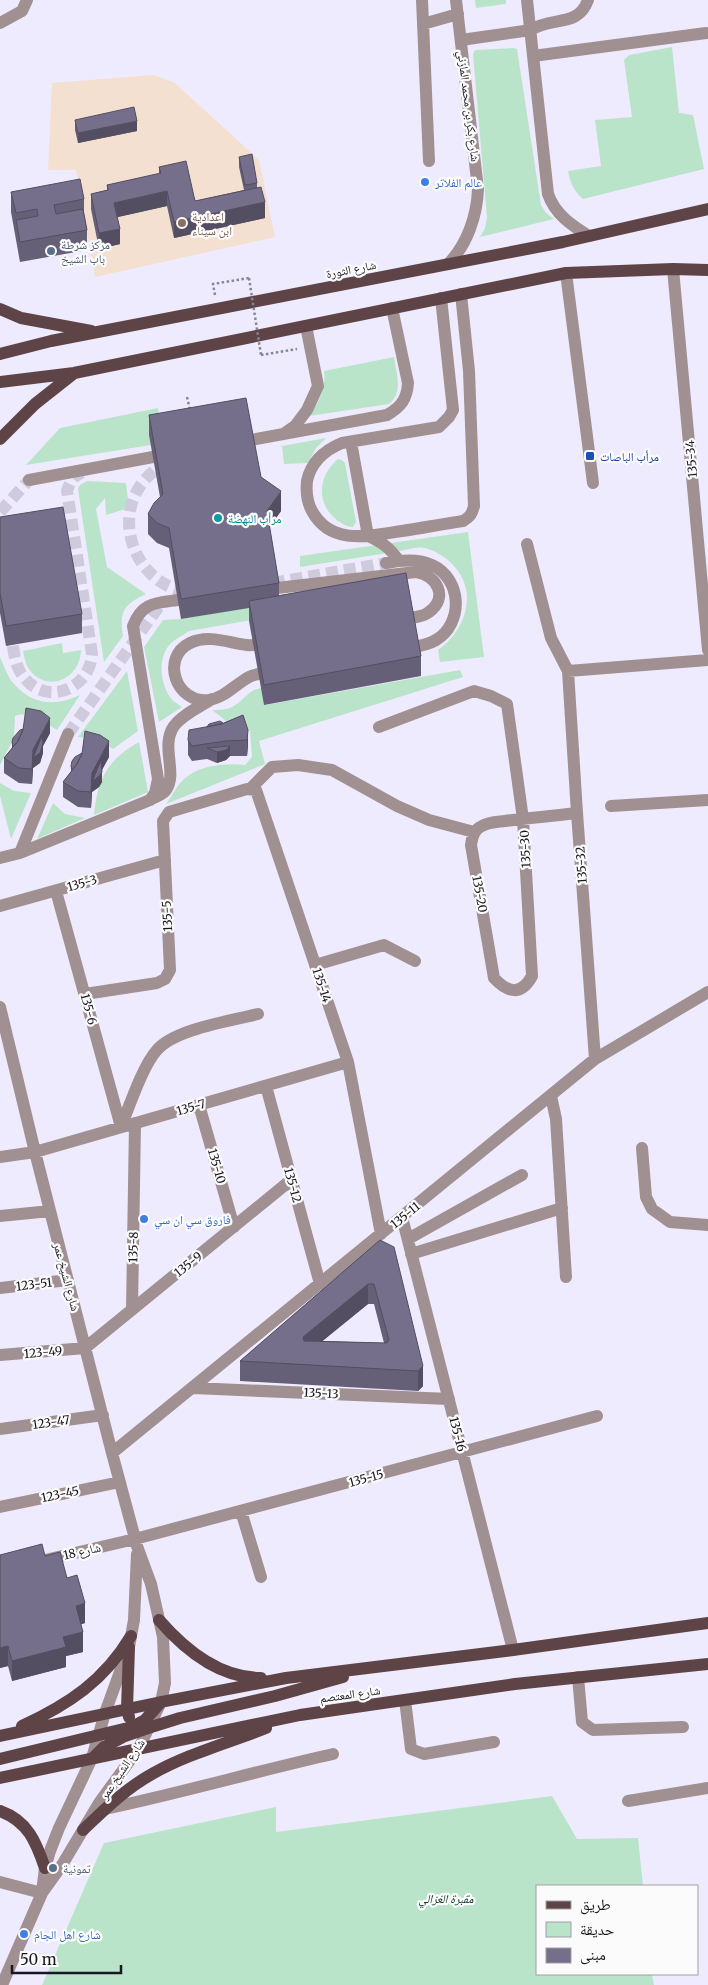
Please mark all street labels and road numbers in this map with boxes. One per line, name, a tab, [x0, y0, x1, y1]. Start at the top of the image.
street label: شارع بكر بن محمد المازني	[452, 50, 483, 163]
street label: شارع الثورة	[325, 257, 378, 282]
street label: 135-34	[682, 439, 700, 478]
street label: 135-30	[517, 829, 533, 868]
street label: 135-32	[572, 846, 590, 884]
street label: 135-3	[65, 872, 99, 894]
street label: 135-20	[469, 874, 491, 914]
street label: 135-5	[159, 900, 175, 932]
street label: 135-14	[309, 966, 335, 1005]
street label: 135-6	[78, 992, 100, 1026]
street label: 135-7	[175, 1096, 207, 1118]
street label: 135-10	[205, 1147, 229, 1186]
street label: 135-12	[281, 1166, 305, 1204]
street label: 135-11	[387, 1198, 423, 1231]
street label: 135-8	[125, 1231, 141, 1263]
street label: شارع الشيخ عمر	[49, 1240, 83, 1313]
street label: 135-9	[171, 1248, 205, 1280]
street label: 123-51	[15, 1274, 53, 1294]
street label: 123-49	[23, 1343, 63, 1361]
street label: 135-13	[303, 1385, 339, 1401]
street label: 123-47	[31, 1412, 71, 1432]
street label: 135-16	[446, 1415, 470, 1453]
street label: 135-15	[347, 1466, 385, 1490]
street label: 123-45	[40, 1483, 80, 1505]
street label: شارع 18	[62, 1539, 102, 1564]
street label: شارع المعتصم	[319, 1682, 381, 1707]
street label: شارع الشيخ عمر	[96, 1736, 149, 1804]

